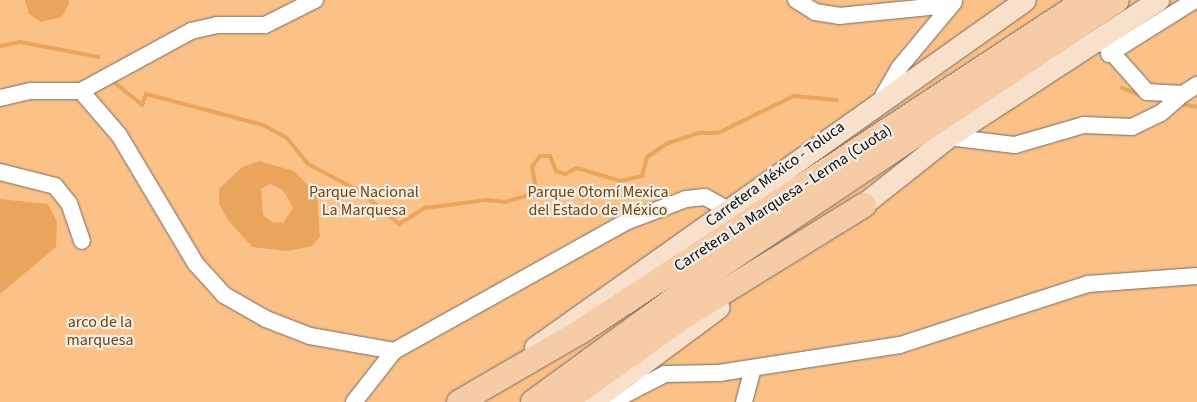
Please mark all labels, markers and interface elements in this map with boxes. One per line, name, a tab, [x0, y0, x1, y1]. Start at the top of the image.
street label: Carretera México - Toluca	[702, 117, 848, 231]
street label: Carretera La Marquesa - Lerma (Cuota)	[671, 120, 895, 276]
park label: Parque Nacional La Marquesa	[309, 182, 419, 220]
park label: Parque Otomí Mexica del Estado de México	[527, 182, 669, 220]
park label: arco de la marquesa	[66, 312, 134, 350]

